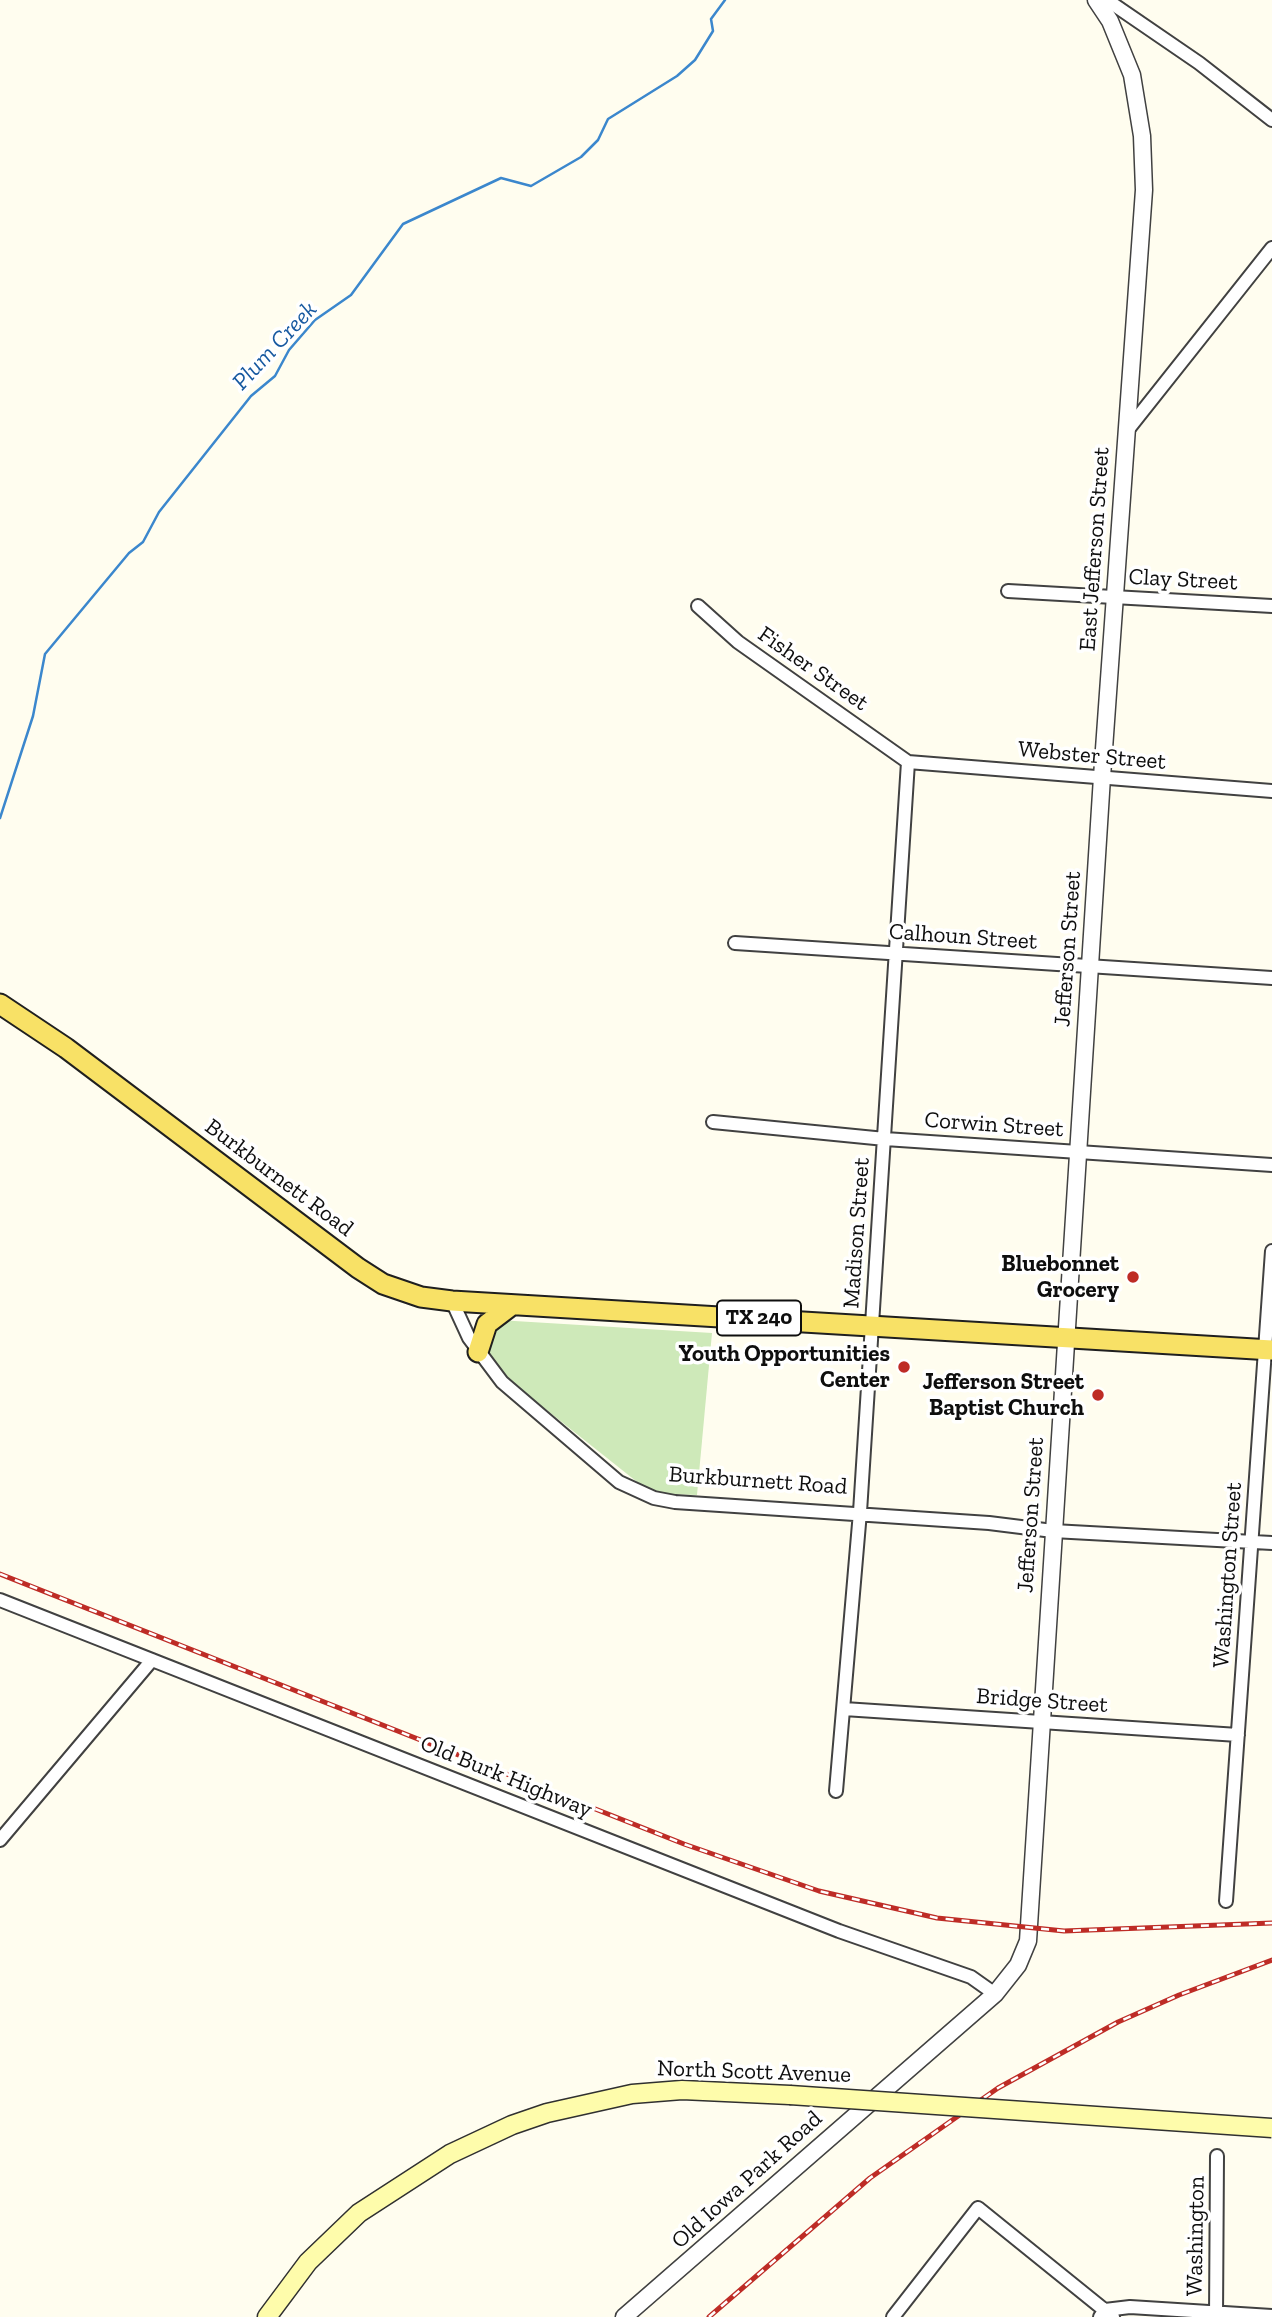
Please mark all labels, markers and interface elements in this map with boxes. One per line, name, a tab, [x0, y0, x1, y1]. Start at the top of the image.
water label: Plum Creek	[227, 296, 323, 396]
street label: East Jefferson Street	[1074, 446, 1116, 652]
street label: Clay Street	[1128, 563, 1238, 597]
street label: Fisher Street	[752, 621, 874, 717]
street label: Webster Street	[1017, 736, 1167, 776]
street label: Jefferson Street	[1049, 870, 1087, 1028]
street label: Calhoun Street	[888, 918, 1038, 956]
street label: Corwin Street	[924, 1106, 1064, 1144]
street label: Burkburnett Road	[199, 1113, 359, 1243]
street label: Madison Street	[838, 1157, 876, 1309]
place label: Bluebonnet Grocery	[1001, 1250, 1119, 1304]
marker: Bluebonnet Grocery	[1125, 1269, 1141, 1285]
road number: TX 240	[717, 1300, 801, 1336]
place label: Youth Opportunities Center	[679, 1340, 890, 1394]
marker: Youth Opportunities Center	[896, 1359, 912, 1375]
place label: Jefferson Street Baptist Church	[922, 1368, 1084, 1422]
marker: Jefferson Street Baptist Church	[1090, 1387, 1106, 1403]
street label: Jefferson Street	[1012, 1436, 1050, 1594]
street label: Burkburnett Road	[668, 1461, 848, 1501]
street label: Washington Street	[1208, 1481, 1248, 1669]
street label: Bridge Street	[975, 1683, 1109, 1719]
street label: Old Burk Highway	[416, 1730, 596, 1824]
street label: North Scott Avenue	[656, 2055, 852, 2089]
street label: Old Iowa Park Road	[666, 2105, 828, 2255]
street label: Washington	[1181, 2176, 1211, 2296]

